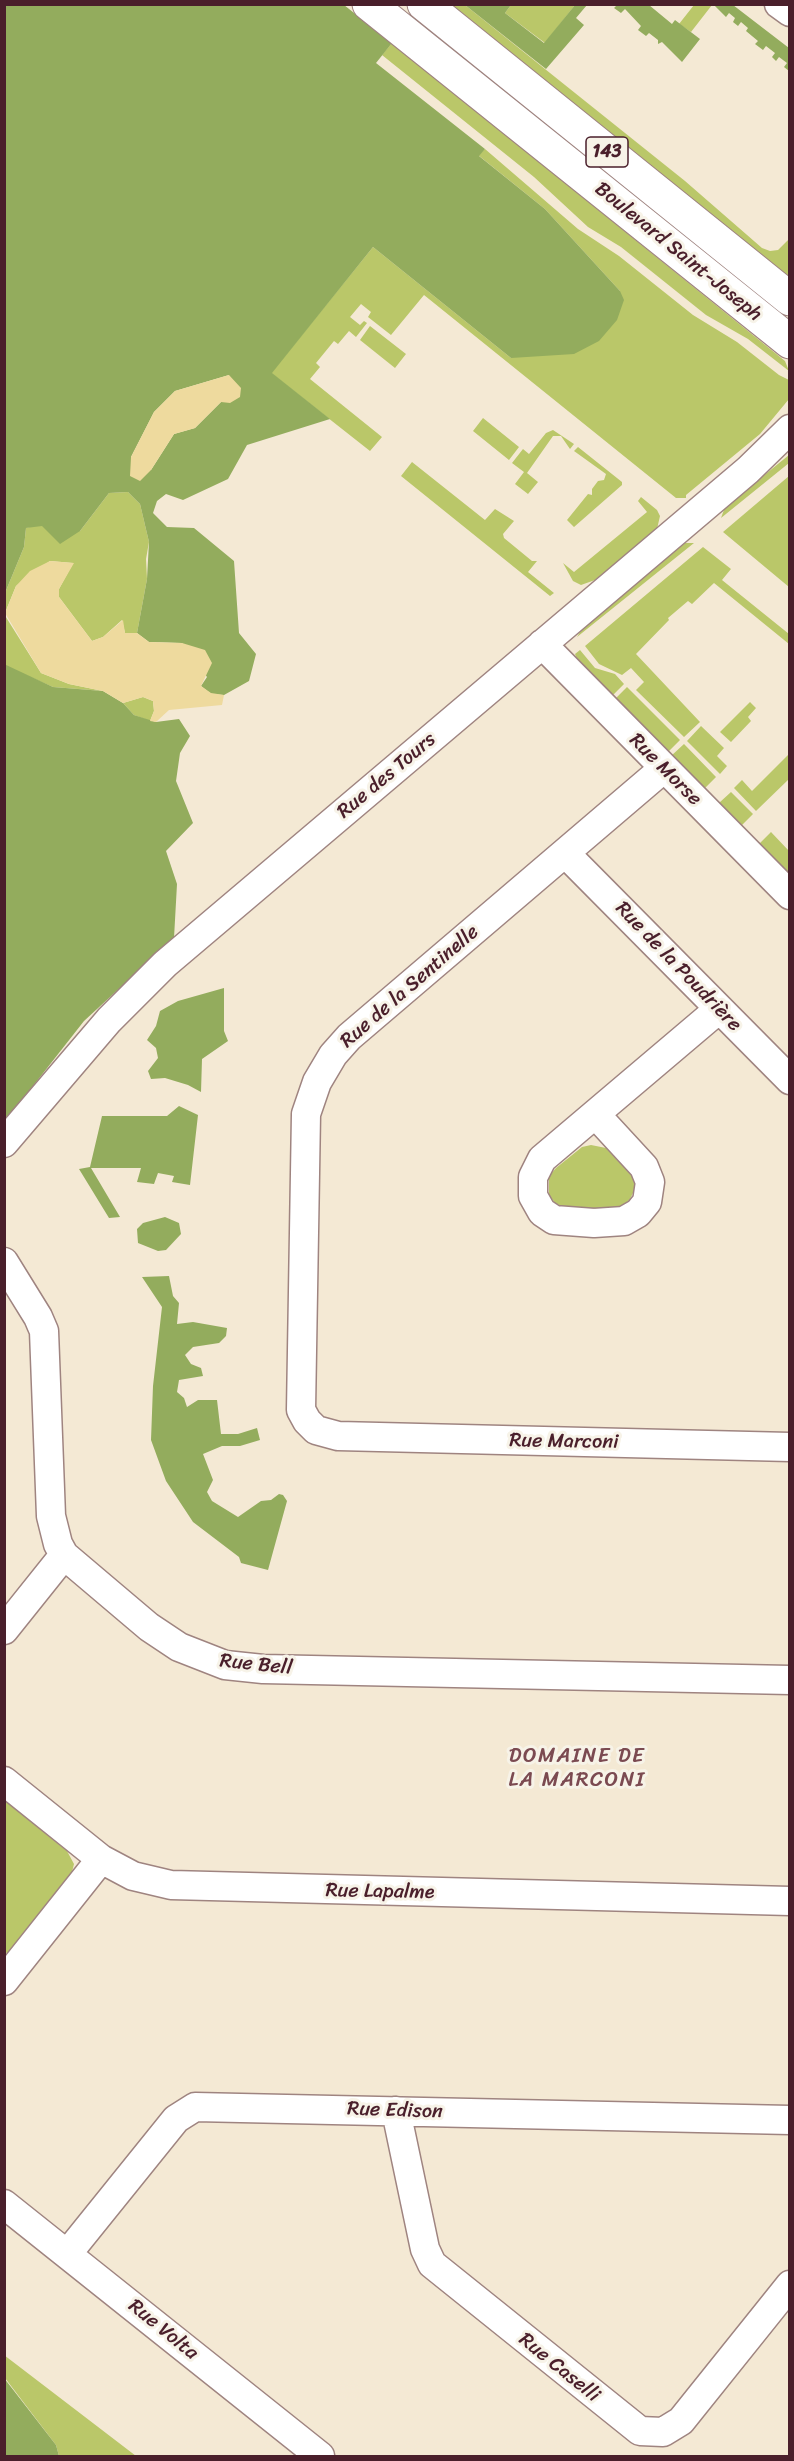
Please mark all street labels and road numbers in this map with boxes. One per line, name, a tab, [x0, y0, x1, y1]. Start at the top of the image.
road number: 143	[586, 137, 628, 167]
street label: Boulevard Saint-Joseph	[590, 177, 766, 327]
street label: Rue des Tours	[333, 728, 441, 824]
street label: Rue Morse	[624, 729, 706, 811]
street label: Rue de la Poudrière	[610, 897, 746, 1037]
street label: Rue de la Sentinelle	[336, 920, 484, 1054]
street label: Rue Marconi	[509, 1429, 619, 1455]
street label: Rue Bell	[219, 1649, 293, 1681]
street label: Rue Lapalme	[325, 1879, 435, 1905]
street label: Rue Edison	[347, 2097, 443, 2125]
street label: Rue Volta	[123, 2295, 203, 2365]
street label: Rue Caselli	[514, 2328, 604, 2408]

